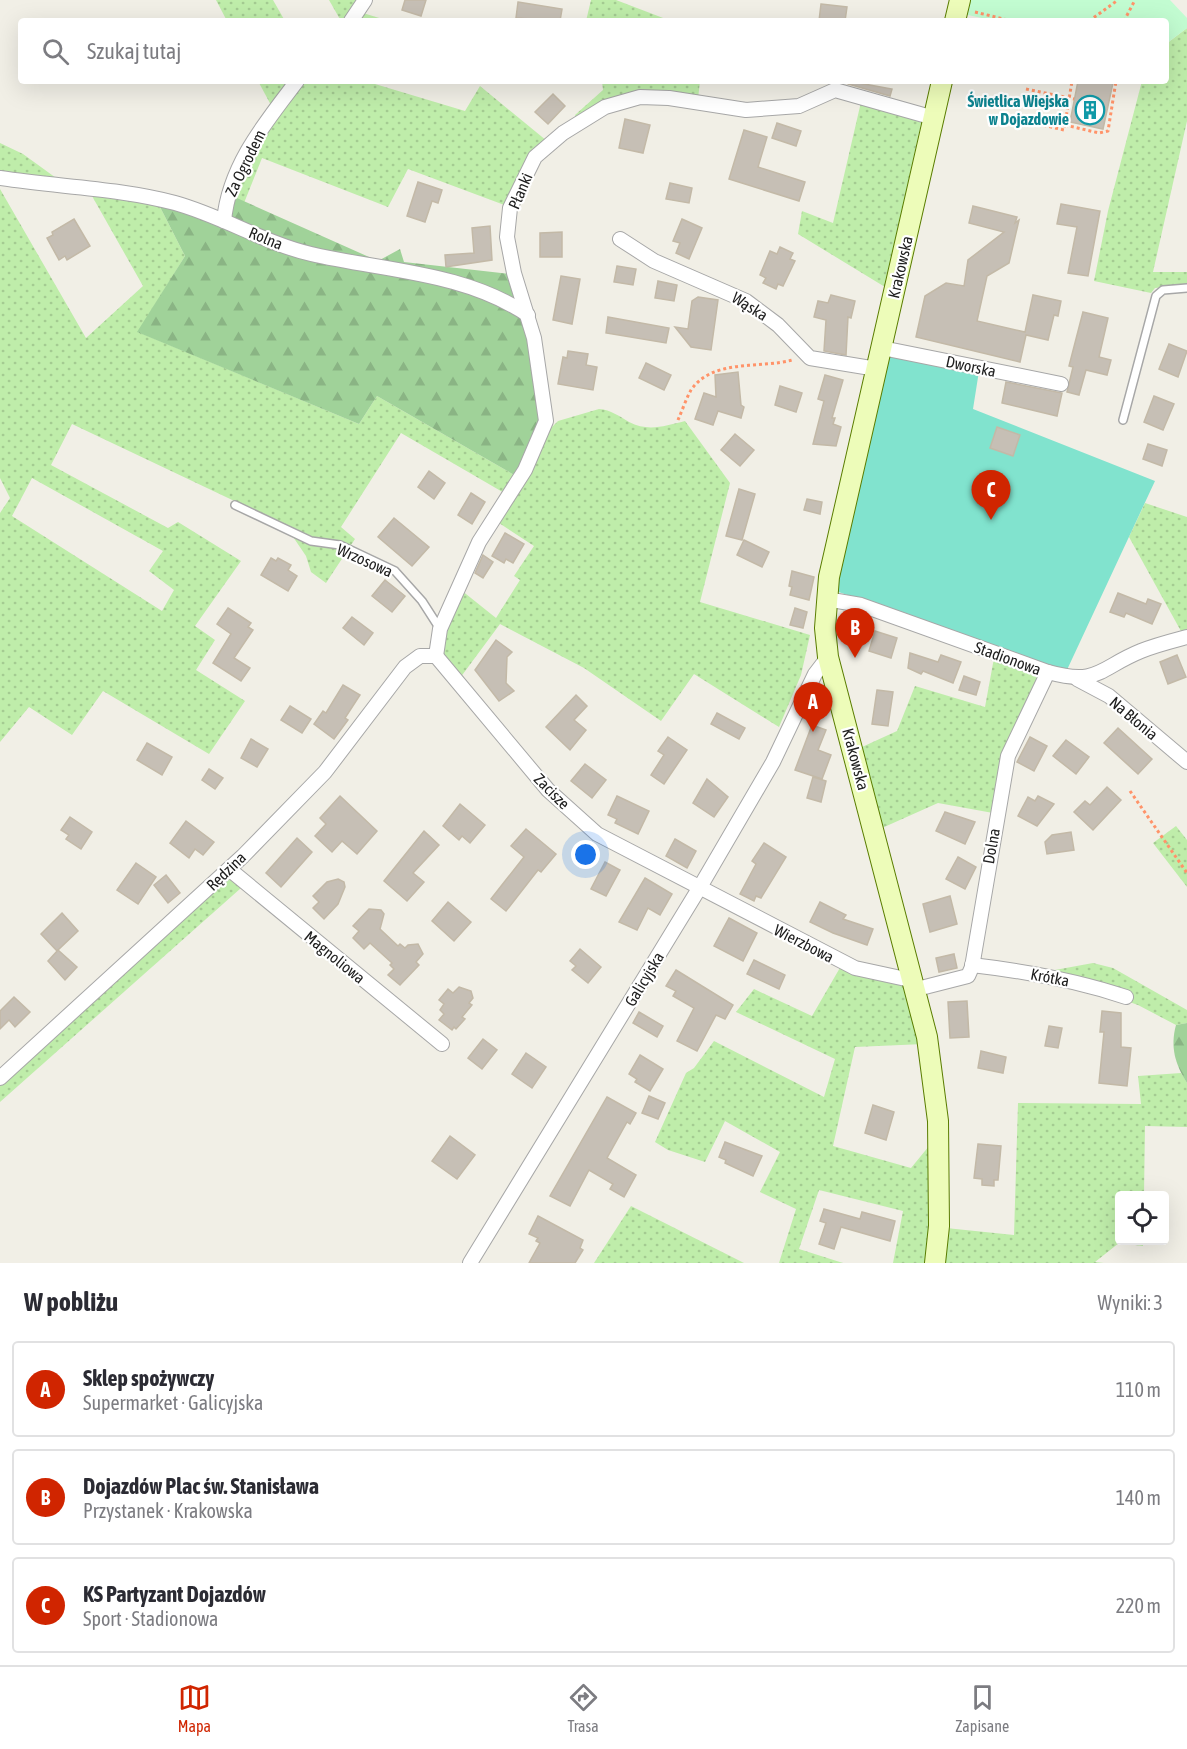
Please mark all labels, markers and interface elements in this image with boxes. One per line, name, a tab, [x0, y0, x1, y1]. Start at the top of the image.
search box	[18, 18, 1169, 84]
icon: search	[39, 35, 72, 68]
text: Szukaj tutaj	[87, 38, 181, 64]
place label: Świetlica Wiejska w Dojazdowie	[968, 91, 1069, 128]
building icon: Świetlica Wiejska w Dojazdowie	[1074, 94, 1106, 126]
street label: Za Ogrodem	[221, 127, 270, 200]
street label: Płanki	[504, 170, 536, 212]
street label: Rolna	[246, 223, 286, 253]
street label: Krakowska	[884, 234, 916, 300]
street label: Wąska	[728, 288, 771, 325]
street label: Dworska	[944, 352, 998, 380]
pin: C	[972, 470, 1010, 520]
street label: Wrzosowa	[334, 540, 396, 580]
pin: B	[836, 608, 874, 658]
street label: Stadionowa	[972, 638, 1044, 678]
pin: A	[794, 682, 832, 732]
street label: Na Błonia	[1106, 693, 1162, 743]
street label: Krakowska	[839, 726, 873, 792]
street label: Zacisze	[531, 770, 573, 812]
street label: Dolna	[979, 827, 1003, 865]
your location	[571, 840, 600, 869]
street label: Rędzina	[203, 848, 250, 895]
street label: Wierzbowa	[771, 920, 837, 966]
street label: Magnoliowa	[301, 927, 369, 988]
street label: Galicyjska	[621, 949, 668, 1010]
street label: Krótka	[1029, 964, 1071, 990]
map controls	[1115, 1191, 1169, 1245]
button: locate	[1115, 1191, 1169, 1245]
text: W pobliżu	[24, 1287, 118, 1317]
text: Wyniki: 3	[1097, 1291, 1163, 1314]
text: Sklep spożywczy	[83, 1365, 214, 1391]
text: A	[41, 1378, 50, 1401]
text: 110 m	[1116, 1378, 1161, 1401]
text: Supermarket · Galicyjska	[83, 1391, 263, 1414]
text: Dojazdów Plac św. Stanisława	[83, 1473, 319, 1499]
text: B	[41, 1486, 50, 1509]
text: 140 m	[1116, 1486, 1161, 1509]
text: Przystanek · Krakowska	[83, 1499, 253, 1522]
text: KS Partyzant Dojazdów	[83, 1581, 266, 1607]
text: C	[41, 1594, 50, 1617]
text: 220 m	[1116, 1594, 1161, 1617]
text: Sport · Stadionowa	[83, 1607, 218, 1630]
tab: Mapa	[178, 1681, 211, 1735]
tab: Trasa	[567, 1681, 600, 1735]
tab: Zapisane	[955, 1681, 1009, 1735]

